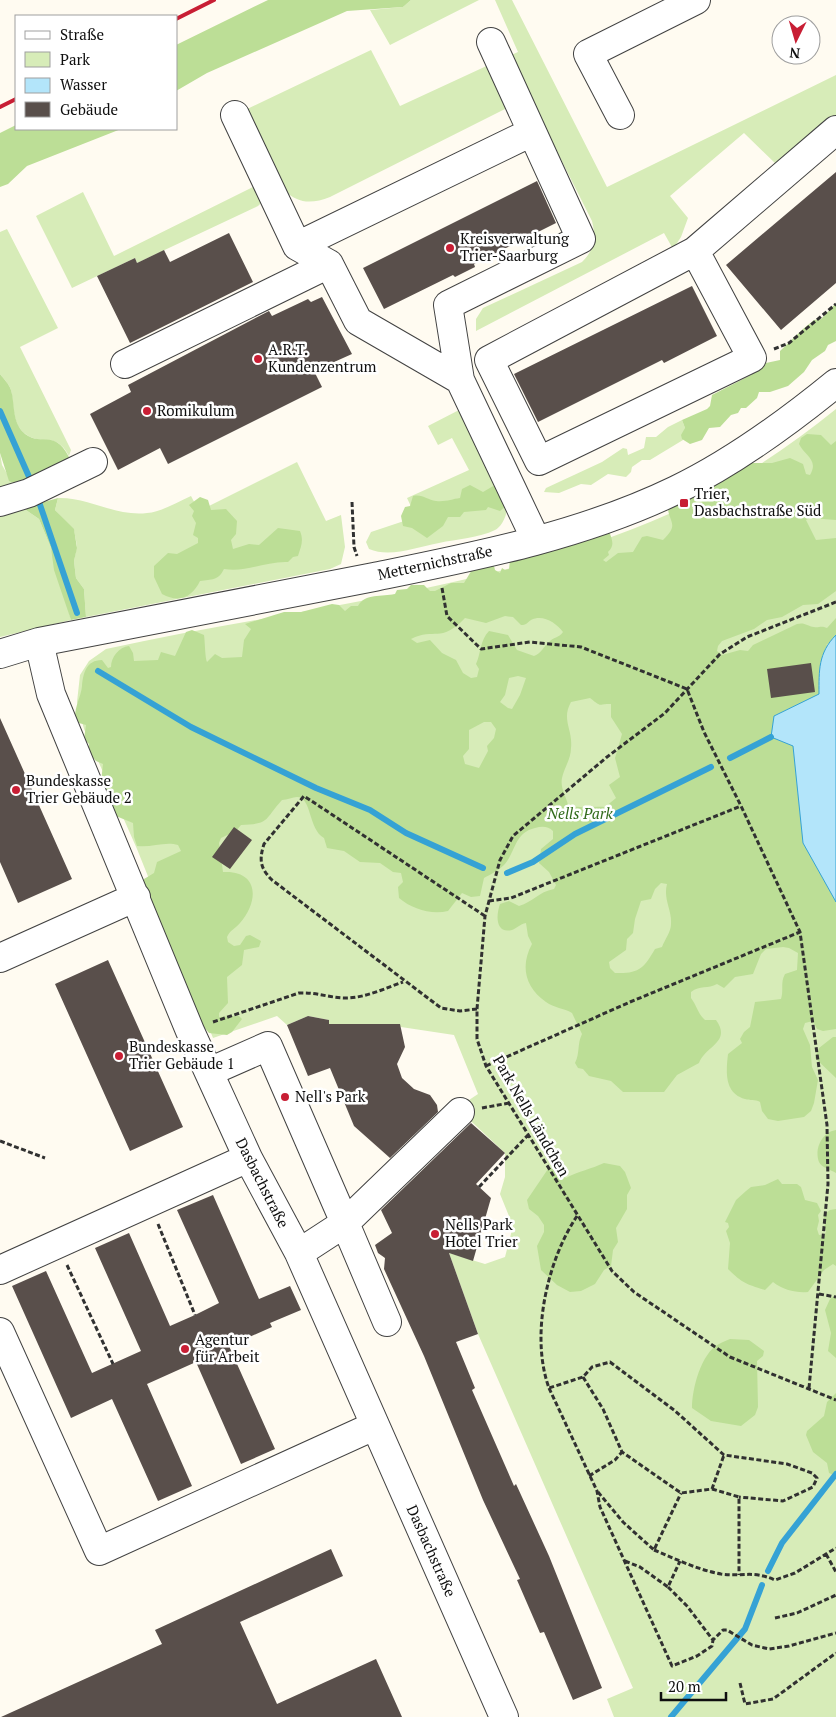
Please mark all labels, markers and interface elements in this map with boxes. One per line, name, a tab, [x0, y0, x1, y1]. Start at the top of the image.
legend	[15, 15, 178, 130]
north arrow	[771, 15, 821, 65]
text: Straße	[60, 24, 104, 44]
text: N	[788, 43, 801, 63]
text: Park	[60, 49, 90, 69]
text: Wasser	[60, 74, 107, 94]
text: Gebäude	[60, 99, 118, 119]
place label: Kreisverwaltung Trier-Saarburg	[460, 228, 570, 265]
marker: Kreisverwaltung Trier-Saarburg	[444, 242, 456, 254]
place label: A.R.T. Kundenzentrum	[268, 339, 377, 376]
marker: A.R.T. Kundenzentrum	[252, 353, 264, 365]
place label: Romikulum	[157, 400, 235, 420]
marker: Romikulum	[141, 405, 153, 417]
place label: Trier, Dasbachstraße Süd	[694, 483, 821, 520]
marker: Trier, Dasbachstraße Süd	[678, 497, 690, 509]
street label: Metternichstraße	[376, 540, 494, 584]
place label: Bundeskasse Trier Gebäude 2	[26, 770, 132, 807]
marker: Bundeskasse Trier Gebäude 2	[10, 784, 22, 796]
park label: Nells Park	[546, 803, 614, 823]
place label: Bundeskasse Trier Gebäude 1	[129, 1036, 235, 1073]
marker: Bundeskasse Trier Gebäude 1	[113, 1050, 125, 1062]
street label: Park Nells Ländchen	[489, 1051, 575, 1180]
place label: Nell's Park	[295, 1086, 366, 1106]
marker: Nell's Park	[279, 1091, 291, 1103]
street label: Dasbachstraße	[232, 1134, 294, 1231]
place label: Nells Park Hotel Trier	[445, 1214, 518, 1251]
marker: Nells Park Hotel Trier	[429, 1228, 441, 1240]
place label: Agentur für Arbeit	[195, 1329, 260, 1366]
marker: Agentur für Arbeit	[179, 1343, 191, 1355]
street label: Dasbachstraße	[403, 1501, 461, 1600]
scale bar	[661, 1670, 726, 1702]
text: 20 m	[668, 1676, 701, 1696]

